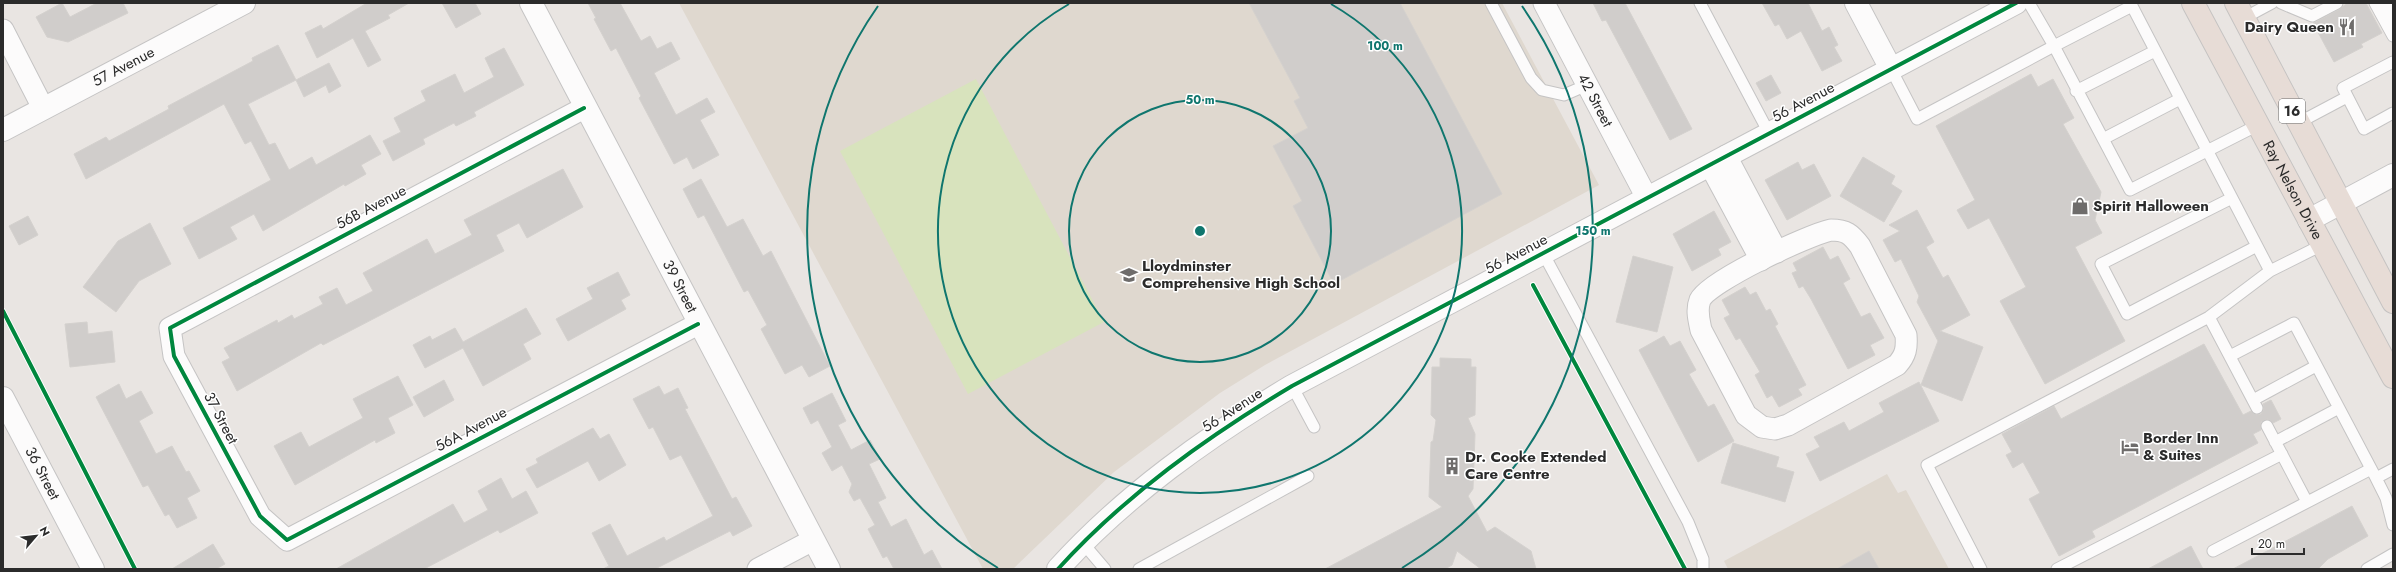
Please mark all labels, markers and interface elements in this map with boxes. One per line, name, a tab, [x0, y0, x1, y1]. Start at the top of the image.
place label: Dairy Queen	[2244, 16, 2334, 38]
restaurant icon: Dairy Queen	[2337, 17, 2357, 37]
text: 100 m	[1367, 37, 1403, 55]
street label: 57 Avenue	[88, 41, 159, 92]
street label: 42 Street	[1572, 70, 1619, 131]
street label: 56 Avenue	[1768, 76, 1839, 128]
text: 50 m	[1185, 91, 1215, 109]
road number: 16	[2279, 99, 2305, 123]
street label: Ray Nelson Drive	[2257, 136, 2329, 244]
street label: 56B Avenue	[332, 179, 410, 235]
place label: Spirit Halloween	[2093, 195, 2209, 217]
shop icon: Spirit Halloween	[2070, 196, 2090, 216]
text: 150 m	[1575, 222, 1611, 240]
centre of rings	[1193, 224, 1207, 238]
street label: 56 Avenue	[1481, 228, 1552, 280]
place label: Lloydminster Comprehensive High School	[1142, 255, 1340, 294]
street label: 39 Street	[657, 256, 703, 317]
school or university icon: Lloydminster Comprehensive High School	[1119, 265, 1139, 285]
street label: 56 Avenue	[1197, 382, 1267, 438]
street label: 37 Street	[198, 388, 244, 448]
street label: 56A Avenue	[431, 401, 511, 457]
place label: Border Inn & Suites	[2143, 427, 2219, 466]
hotel icon: Border Inn & Suites	[2120, 437, 2140, 457]
street label: 36 Street	[20, 443, 66, 504]
place label: Dr. Cooke Extended Care Centre	[1465, 446, 1606, 485]
building icon: Dr. Cooke Extended Care Centre	[1442, 456, 1462, 476]
north arrow	[16, 516, 56, 556]
text: N	[36, 524, 54, 539]
scale bar	[2252, 530, 2304, 556]
text: 20 m	[2258, 535, 2285, 553]

